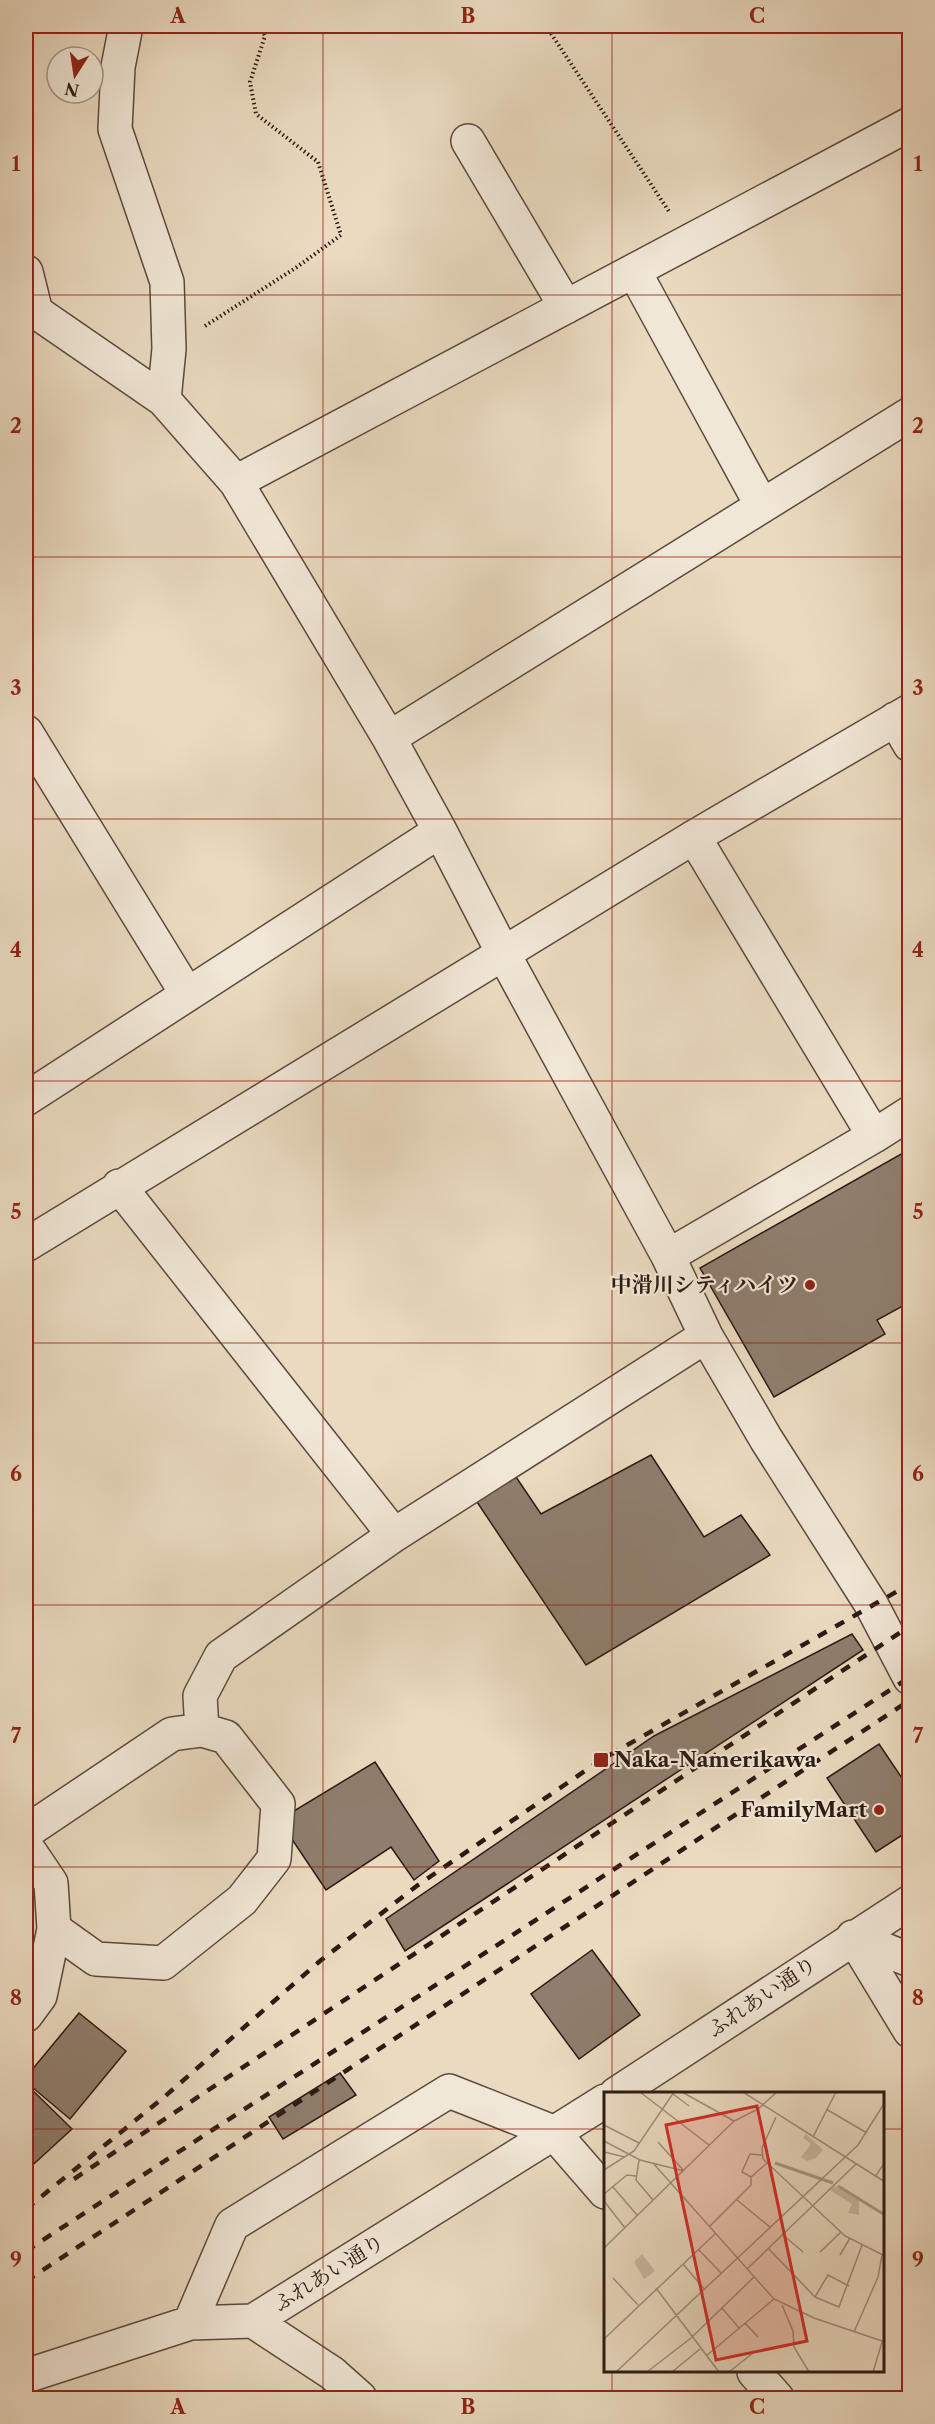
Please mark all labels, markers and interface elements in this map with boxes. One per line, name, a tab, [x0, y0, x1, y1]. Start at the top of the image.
text: A	[169, 4, 186, 28]
text: B	[461, 4, 476, 28]
text: C	[749, 4, 765, 28]
north arrow	[45, 45, 105, 105]
text: N	[63, 78, 81, 101]
text: 1	[12, 152, 21, 176]
text: 1	[914, 152, 923, 176]
text: 2	[10, 414, 22, 438]
text: 2	[912, 414, 924, 438]
text: 3	[10, 676, 22, 700]
text: 3	[912, 676, 924, 700]
text: 4	[10, 938, 22, 962]
text: 4	[912, 938, 924, 962]
text: 5	[10, 1200, 22, 1224]
text: 5	[912, 1200, 924, 1224]
place label: 中滑川シティハイツ	[611, 1272, 798, 1297]
marker: 中滑川シティハイツ	[803, 1278, 817, 1292]
text: 6	[10, 1462, 22, 1486]
text: 6	[912, 1462, 924, 1486]
text: 7	[11, 1724, 22, 1748]
text: 7	[913, 1724, 924, 1748]
place label: Naka-Namerikawa	[614, 1747, 818, 1772]
marker: Naka-Namerikawa	[592, 1751, 610, 1769]
place label: FamilyMart	[740, 1797, 868, 1822]
marker: FamilyMart	[872, 1803, 886, 1817]
street label: ふれあい通り	[703, 1951, 821, 2042]
text: 8	[10, 1986, 22, 2010]
text: 8	[912, 1986, 924, 2010]
inset map	[604, 2092, 884, 2373]
street label: ふれあい通り	[269, 2229, 389, 2317]
text: 9	[10, 2248, 22, 2272]
text: 9	[912, 2248, 924, 2272]
text: A	[169, 2395, 186, 2419]
text: B	[461, 2395, 476, 2419]
text: C	[749, 2395, 765, 2419]

